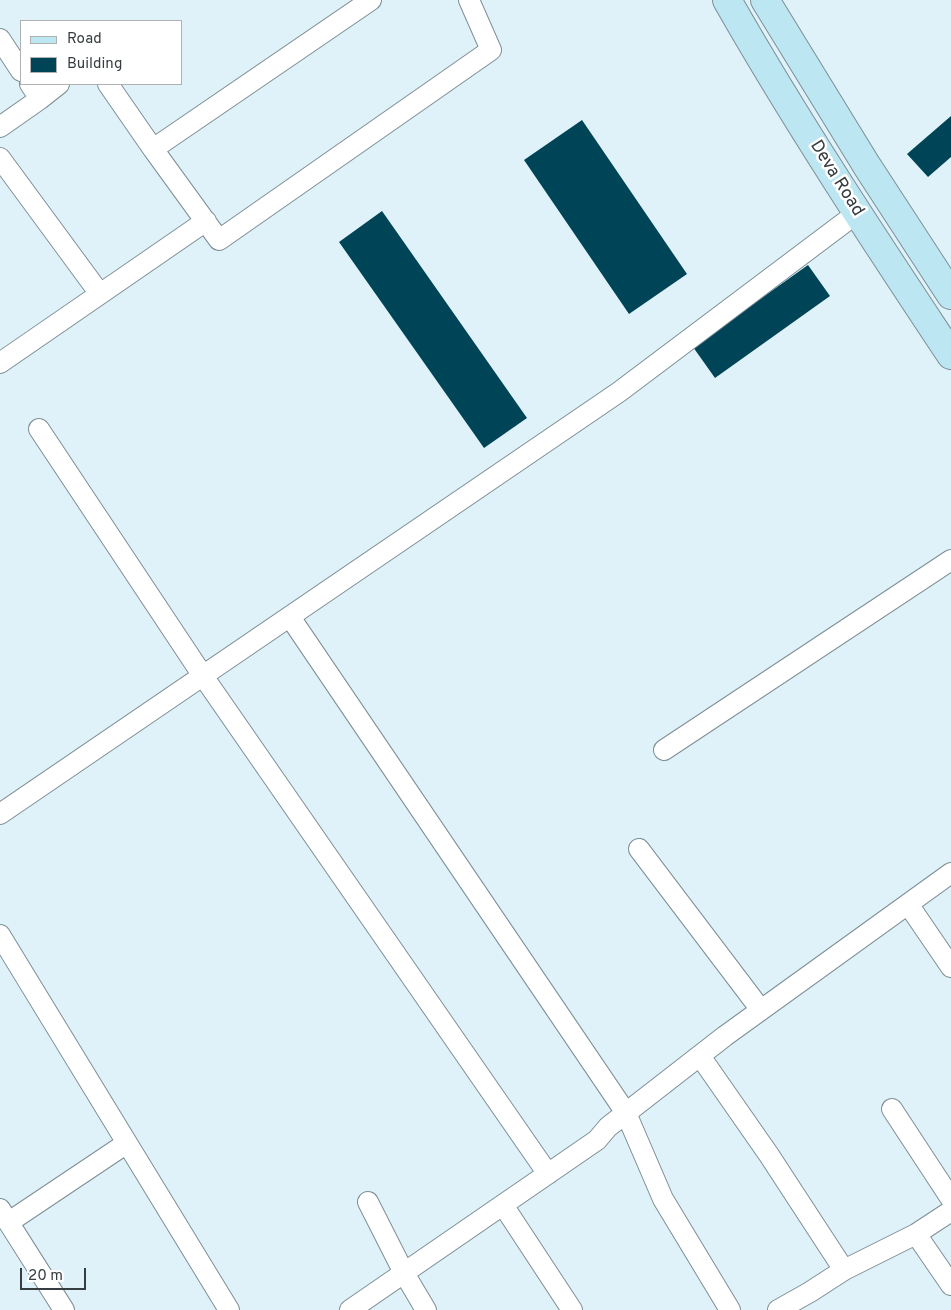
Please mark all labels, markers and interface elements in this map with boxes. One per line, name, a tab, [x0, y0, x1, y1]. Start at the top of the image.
legend	[20, 20, 182, 85]
text: Road	[67, 30, 102, 49]
text: Building	[67, 55, 122, 74]
street label: Deva Road	[804, 137, 868, 221]
scale bar	[22, 1258, 89, 1290]
text: 20 m	[28, 1267, 63, 1286]

